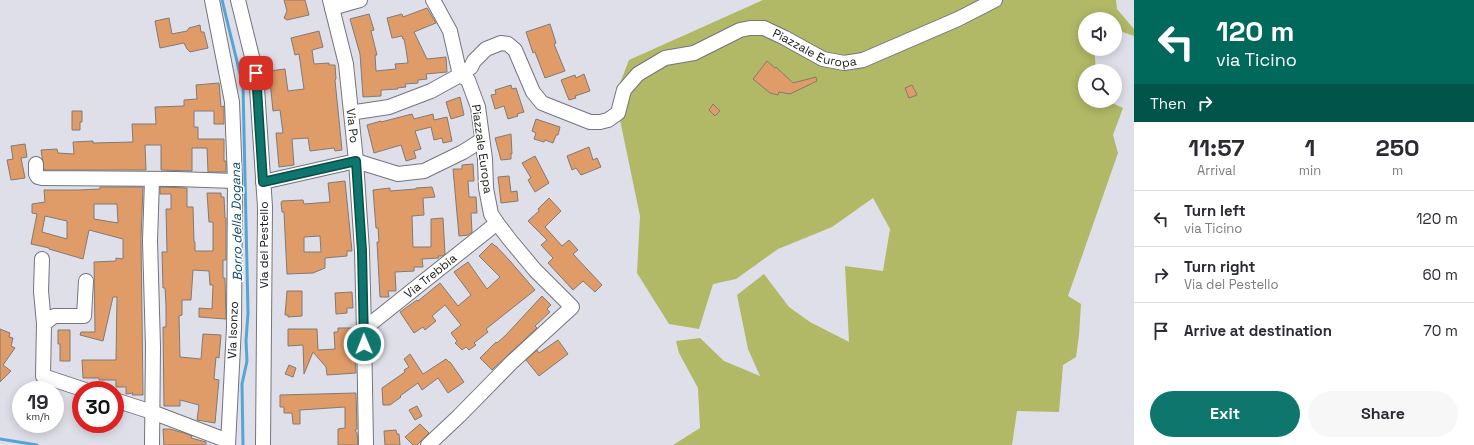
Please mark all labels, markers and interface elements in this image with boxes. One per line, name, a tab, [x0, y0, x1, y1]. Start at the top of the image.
map controls	[1078, 12, 1122, 108]
button: sound	[1078, 12, 1122, 56]
text: 120 m	[1216, 13, 1294, 49]
icon: left	[1150, 16, 1202, 68]
street label: Piazzale Europa	[770, 25, 858, 71]
text: via Ticino	[1216, 48, 1297, 71]
pin	[239, 56, 273, 90]
icon: arrive	[245, 62, 267, 84]
button: search	[1078, 64, 1122, 108]
icon: right	[1194, 92, 1216, 114]
text: Then	[1150, 94, 1186, 113]
street label: Piazzale Europa	[468, 103, 496, 195]
street label: Via Po	[343, 108, 362, 144]
text: 11:57	[1188, 132, 1245, 163]
text: 1	[1305, 132, 1315, 163]
text: 250	[1375, 132, 1420, 163]
water label: Borro della Dogana	[227, 162, 246, 282]
text: Arrival	[1197, 162, 1236, 179]
text: min	[1299, 162, 1321, 179]
text: m	[1392, 162, 1403, 179]
street label: Via del Pestello	[256, 201, 272, 289]
text: Turn left	[1184, 201, 1246, 220]
icon: left	[1150, 208, 1172, 230]
text: 120 m	[1416, 209, 1458, 228]
text: via Ticino	[1184, 220, 1242, 237]
street label: Via Trebbia	[401, 250, 460, 302]
text: Turn right	[1184, 257, 1255, 276]
icon: right	[1150, 264, 1172, 286]
text: 60 m	[1422, 265, 1458, 284]
text: Via del Pestello	[1184, 276, 1279, 293]
street label: Via Isonzo	[224, 301, 242, 359]
icon: arrive	[1150, 320, 1172, 342]
text: Arrive at destination	[1184, 321, 1332, 340]
text: 70 m	[1423, 321, 1458, 340]
position arrow	[343, 323, 385, 365]
speed limit sign: 30	[72, 381, 124, 433]
text: 19	[27, 389, 49, 415]
button: Exit	[1150, 391, 1300, 437]
button: Share	[1308, 391, 1458, 437]
text: km/h	[26, 410, 50, 423]

